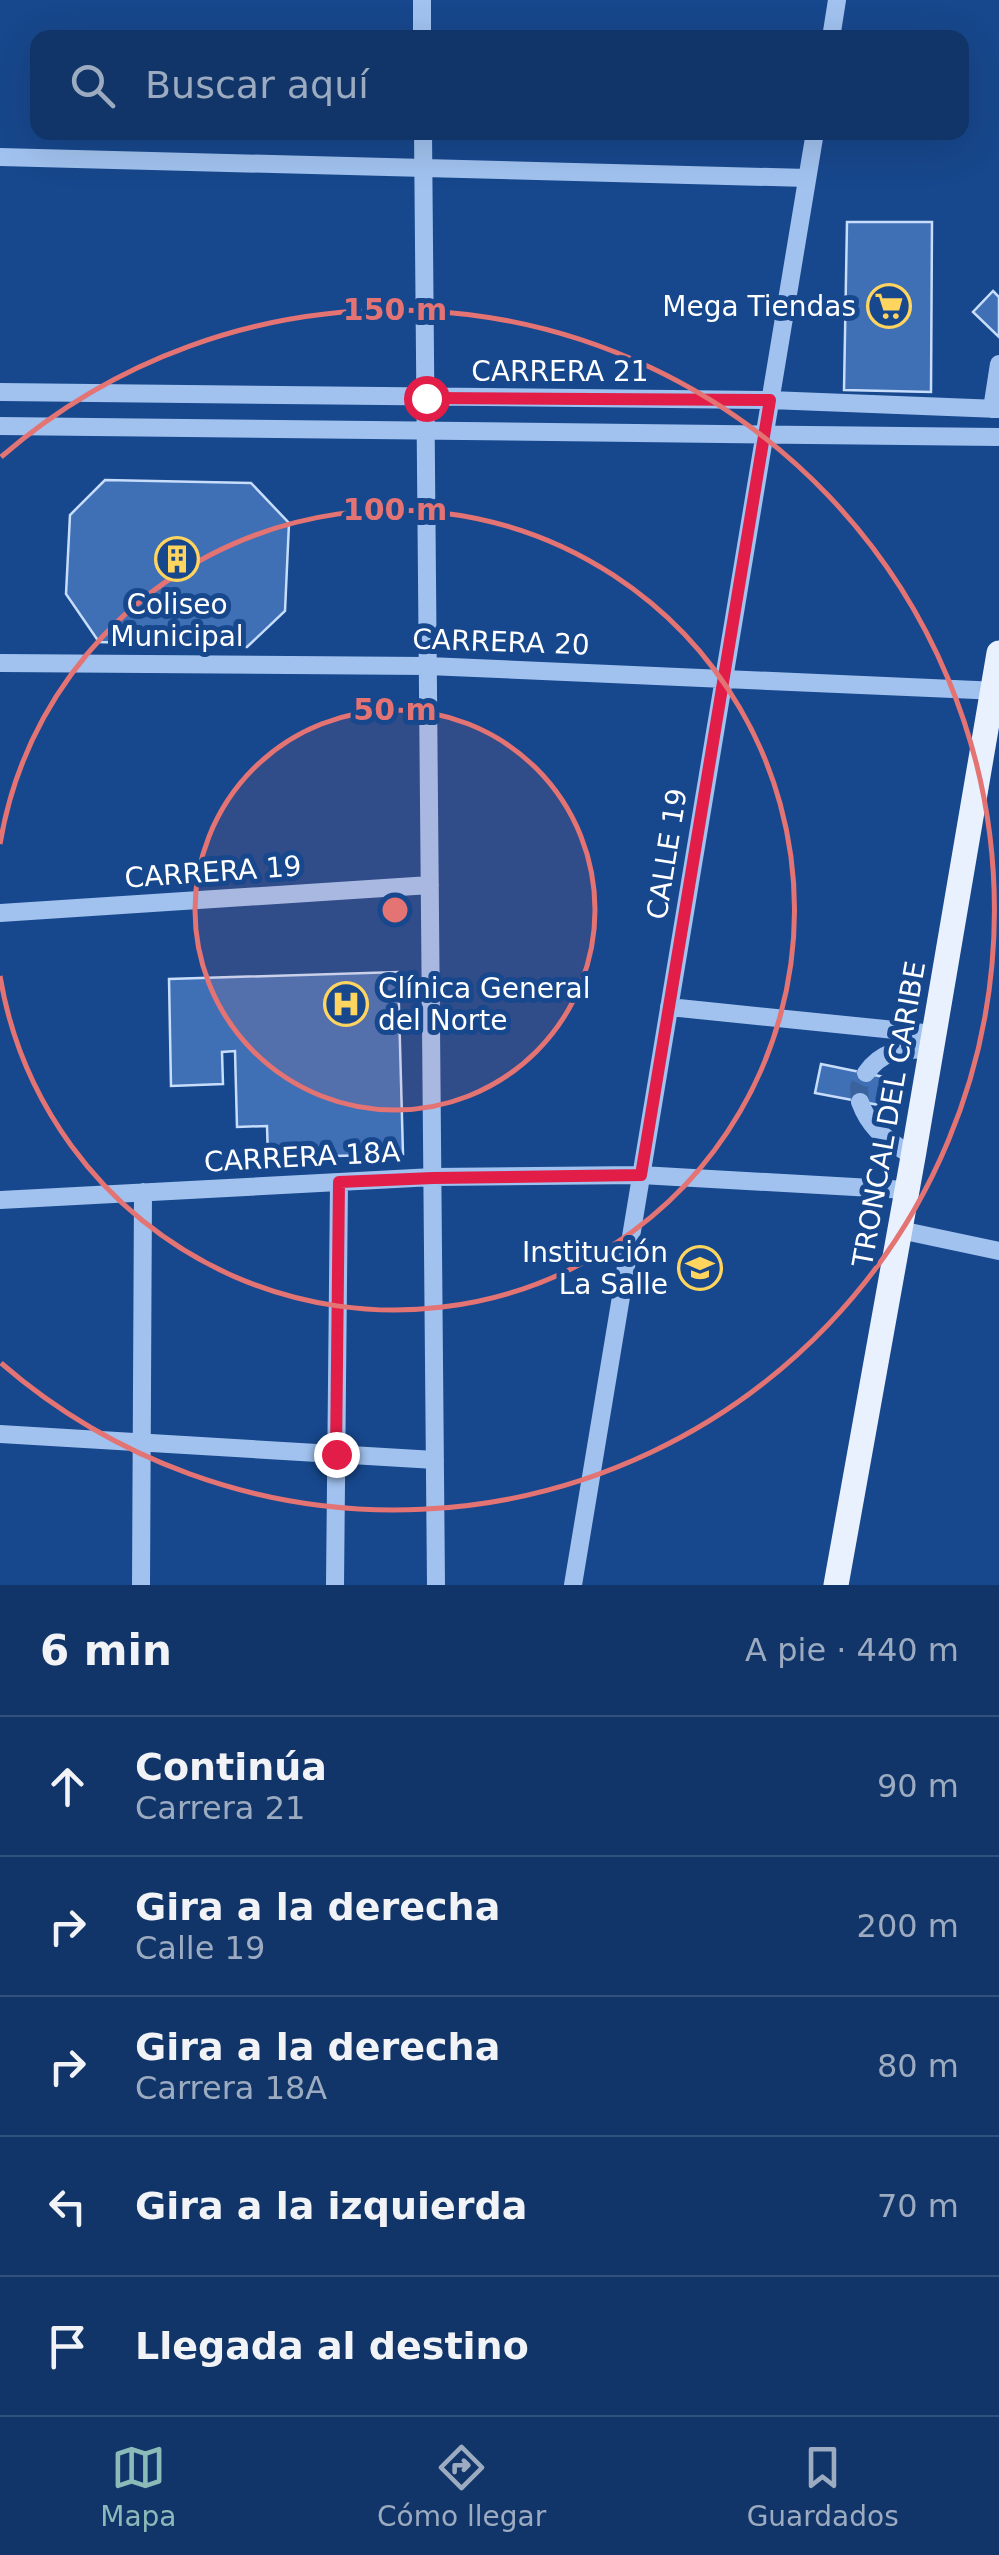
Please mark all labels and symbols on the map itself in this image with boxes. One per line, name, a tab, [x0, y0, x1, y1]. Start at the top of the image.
supermarket icon: Mega Tiendas	[866, 283, 912, 329]
place label: Mega Tiendas	[662, 290, 856, 323]
text: 150 m	[343, 292, 447, 327]
street label: CARRERA 21	[471, 355, 649, 388]
route start	[404, 376, 450, 422]
text: 100 m	[343, 492, 447, 527]
building icon: Coliseo Municipal	[154, 536, 200, 582]
place label: Coliseo Municipal	[110, 588, 244, 653]
street label: CARRERA 20	[412, 622, 590, 662]
text: 50 m	[353, 692, 437, 727]
street label: CALLE 19	[640, 786, 694, 922]
street label: CARRERA 19	[123, 849, 303, 895]
centre of rings	[377, 892, 413, 928]
street label: TRONCAL DEL CARIBE	[846, 959, 932, 1270]
place label: Clínica General del Norte	[378, 972, 590, 1037]
hospital icon: Clínica General del Norte	[323, 981, 369, 1027]
street label: CARRERA 18A	[203, 1135, 401, 1179]
place label: Institución La Salle	[522, 1236, 668, 1301]
school or university icon: Institución La Salle	[677, 1245, 723, 1291]
route end	[314, 1432, 360, 1478]

